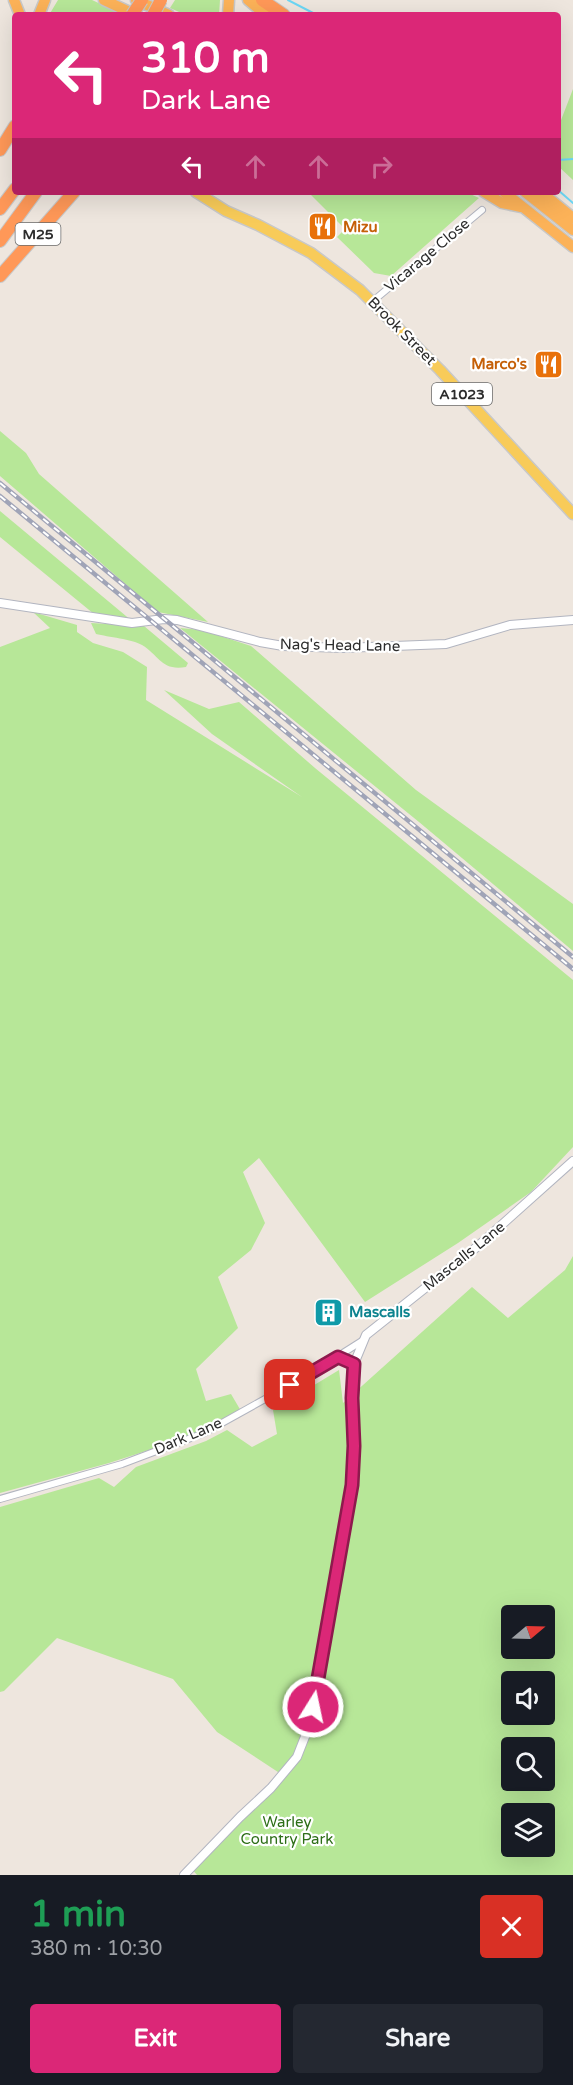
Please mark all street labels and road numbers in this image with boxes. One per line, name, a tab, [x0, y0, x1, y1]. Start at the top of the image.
street label: Vicarage Close	[381, 214, 473, 296]
road number: M25	[15, 223, 60, 245]
street label: Brook Street	[364, 293, 440, 369]
road number: A1023	[432, 383, 492, 405]
street label: Nag's Head Lane	[280, 635, 400, 655]
street label: Mascalls Lane	[420, 1218, 508, 1294]
street label: Dark Lane	[151, 1414, 225, 1458]

